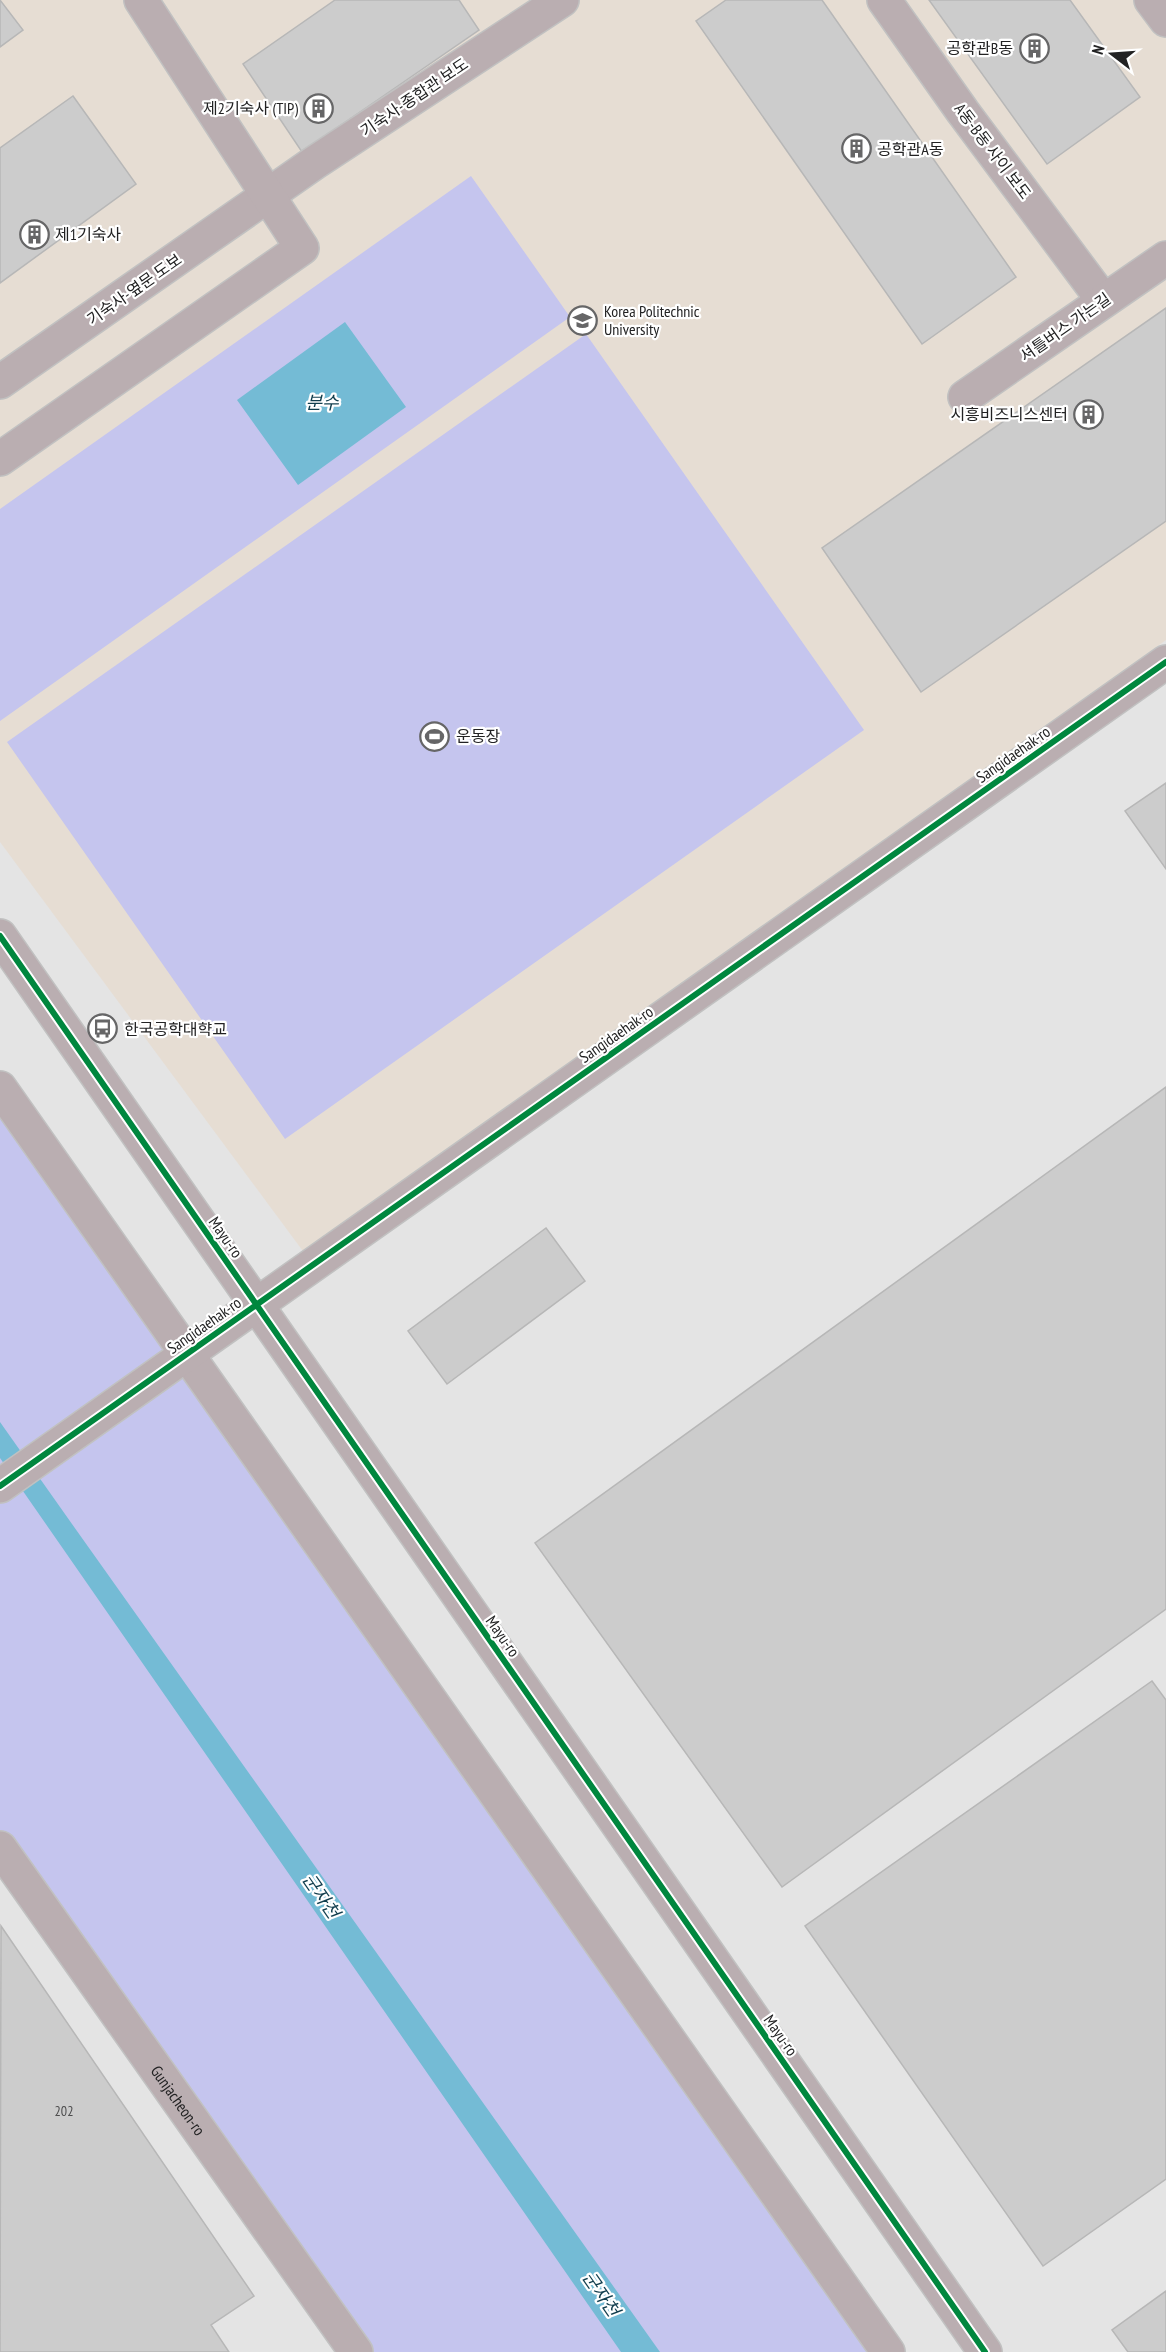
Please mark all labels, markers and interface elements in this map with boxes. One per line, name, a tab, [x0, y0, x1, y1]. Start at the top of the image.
north arrow	[1082, 24, 1142, 84]
building icon: 공학관B동	[1018, 32, 1050, 64]
place label: 공학관B동	[947, 38, 1013, 58]
text: N	[1087, 43, 1108, 57]
street label: 기숙사-종합관 보도	[356, 53, 472, 140]
building icon: 제2기숙사 (TIP)	[303, 92, 335, 124]
place label: 제2기숙사 (TIP)	[203, 98, 298, 118]
street label: A동-B동 사이 보도	[950, 99, 1036, 203]
building icon: 공학관A동	[840, 133, 872, 165]
place label: 공학관A동	[877, 139, 944, 159]
building icon: 제1기숙사	[18, 218, 50, 250]
place label: 제1기숙사	[55, 224, 121, 244]
street label: 기숙사-옆문 도보	[83, 249, 185, 329]
street label: 셔틀버스 가는길	[1016, 288, 1114, 366]
place label: Korea Politechnic University	[604, 301, 700, 339]
school or university icon: Korea Politechnic University	[567, 304, 599, 336]
water label: 분수	[305, 391, 340, 414]
building icon: 시흥비즈니스센터	[1073, 398, 1105, 430]
place label: 시흥비즈니스센터	[950, 404, 1068, 424]
sports icon: 운동장	[419, 720, 451, 752]
street label: Sangidaehak-ro	[972, 721, 1054, 787]
place label: 운동장	[456, 726, 500, 746]
street label: Sangidaehak-ro	[575, 1001, 657, 1067]
bus stop icon: 한국공학대햑교	[87, 1013, 119, 1045]
place label: 한국공학대햑교	[124, 1019, 227, 1039]
street label: Mayu-ro	[205, 1213, 247, 1261]
street label: Sangidaehak-ro	[163, 1292, 245, 1358]
street label: Mayu-ro	[482, 1612, 524, 1660]
water label: 군자천	[298, 1869, 346, 1925]
street label: Mayu-ro	[760, 2011, 802, 2059]
street label: Gunjacheon-ro	[147, 2062, 210, 2139]
house number: 202	[55, 2102, 73, 2120]
water label: 군자천	[578, 2267, 626, 2323]

